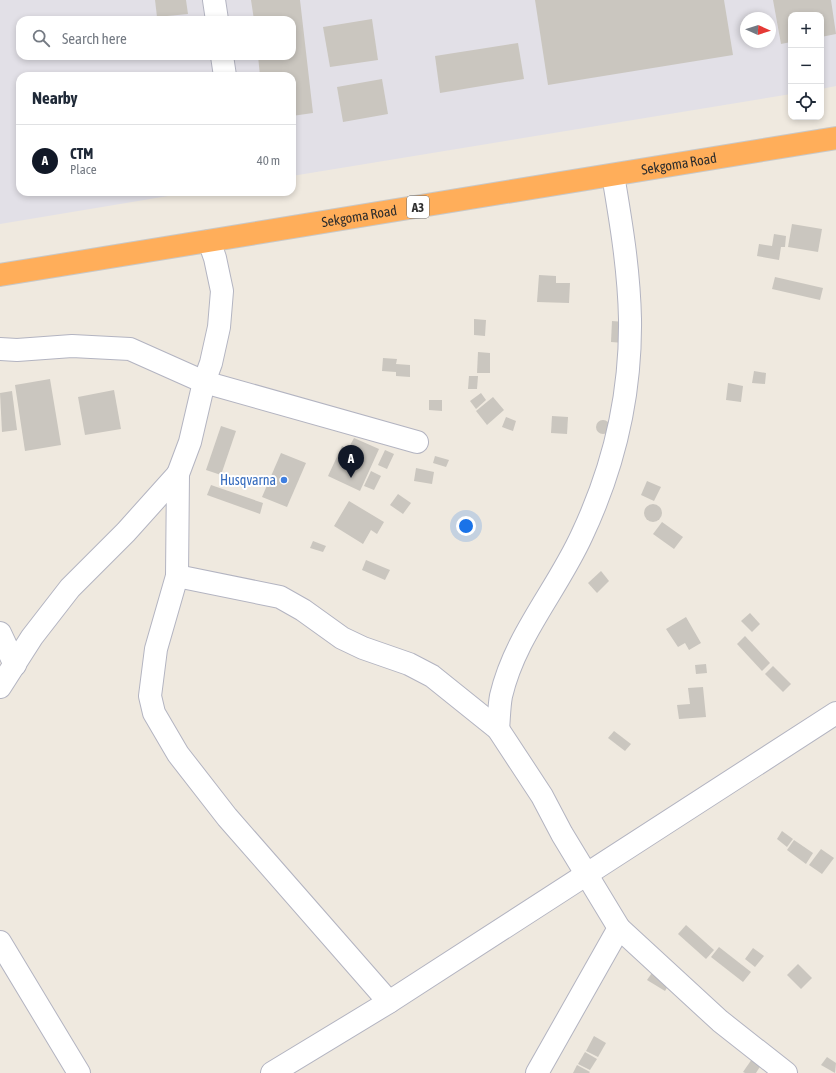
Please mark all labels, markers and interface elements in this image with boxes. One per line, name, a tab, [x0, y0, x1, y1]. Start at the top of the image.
north arrow	[740, 12, 776, 48]
map controls	[788, 12, 824, 120]
button: +	[788, 12, 824, 48]
search box	[16, 16, 296, 60]
icon: search	[30, 27, 52, 49]
text: Search here	[62, 30, 127, 47]
button: −	[788, 48, 824, 84]
button: locate	[788, 84, 824, 120]
text: Nearby	[32, 88, 78, 108]
text: CTM	[70, 145, 93, 162]
street label: Sekgoma Road	[640, 150, 718, 178]
text: A	[42, 153, 48, 168]
text: 40 m	[257, 153, 280, 168]
text: Place	[70, 162, 97, 177]
road number: A3	[407, 196, 429, 218]
street label: Sekgoma Road	[320, 202, 398, 230]
pin: A	[338, 445, 364, 478]
place label: Husqvarna	[220, 472, 276, 488]
marker: Husqvarna	[279, 475, 289, 485]
your location	[456, 516, 476, 536]

